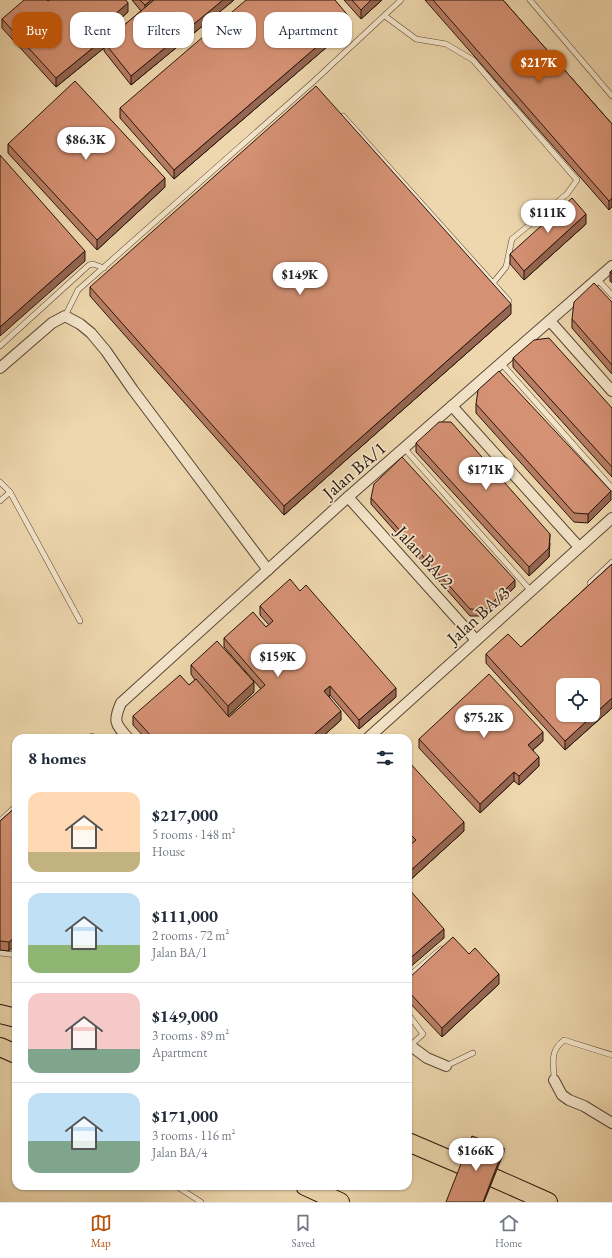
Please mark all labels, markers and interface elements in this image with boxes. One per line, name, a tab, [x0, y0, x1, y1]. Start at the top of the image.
chip: Buy	[12, 12, 62, 48]
chip: Rent	[70, 12, 125, 48]
chip: Filters	[133, 12, 194, 48]
chip: New	[202, 12, 256, 48]
chip: Apartment	[264, 12, 352, 48]
pin: $217K	[511, 50, 567, 84]
text: $217K	[521, 54, 557, 71]
pin: $86.3K	[53, 127, 119, 161]
text: $86.3K	[66, 131, 106, 148]
pin: $111K	[520, 200, 576, 234]
text: $111K	[530, 204, 566, 221]
pin: $149K	[272, 262, 328, 296]
text: $149K	[282, 266, 318, 283]
street label: Jalan BA/1	[316, 436, 391, 505]
pin: $171K	[458, 457, 514, 491]
text: $171K	[468, 461, 504, 478]
street label: Jalan BA/2	[389, 519, 459, 593]
street label: Jalan BA/3	[440, 581, 514, 651]
pin: $159K	[250, 644, 306, 678]
text: $159K	[260, 648, 296, 665]
map controls	[556, 678, 600, 722]
button: locate	[556, 678, 600, 722]
pin: $75.2K	[451, 705, 517, 739]
text: $75.2K	[464, 709, 504, 726]
text: 8 homes	[28, 747, 86, 769]
icon: filters	[374, 747, 396, 769]
text: $217,000	[152, 804, 218, 826]
icon: home	[60, 808, 108, 856]
text: 5 rooms · 148 m²	[152, 826, 236, 843]
text: House	[152, 843, 185, 860]
text: $111,000	[152, 905, 218, 927]
icon: home	[60, 909, 108, 957]
text: 2 rooms · 72 m²	[152, 927, 229, 944]
text: Jalan BA/1	[152, 944, 207, 961]
text: $149,000	[152, 1005, 218, 1027]
icon: home	[60, 1009, 108, 1057]
text: 3 rooms · 89 m²	[152, 1027, 229, 1044]
text: Apartment	[152, 1044, 207, 1061]
text: $171,000	[152, 1105, 218, 1127]
icon: home	[60, 1109, 108, 1157]
text: 3 rooms · 116 m²	[152, 1127, 236, 1144]
pin: $166K	[448, 1138, 504, 1172]
text: $166K	[458, 1142, 494, 1159]
text: Jalan BA/4	[152, 1144, 207, 1161]
tab: Map	[90, 1212, 112, 1250]
tab: Saved	[292, 1212, 315, 1250]
tab: Home	[495, 1212, 522, 1250]

